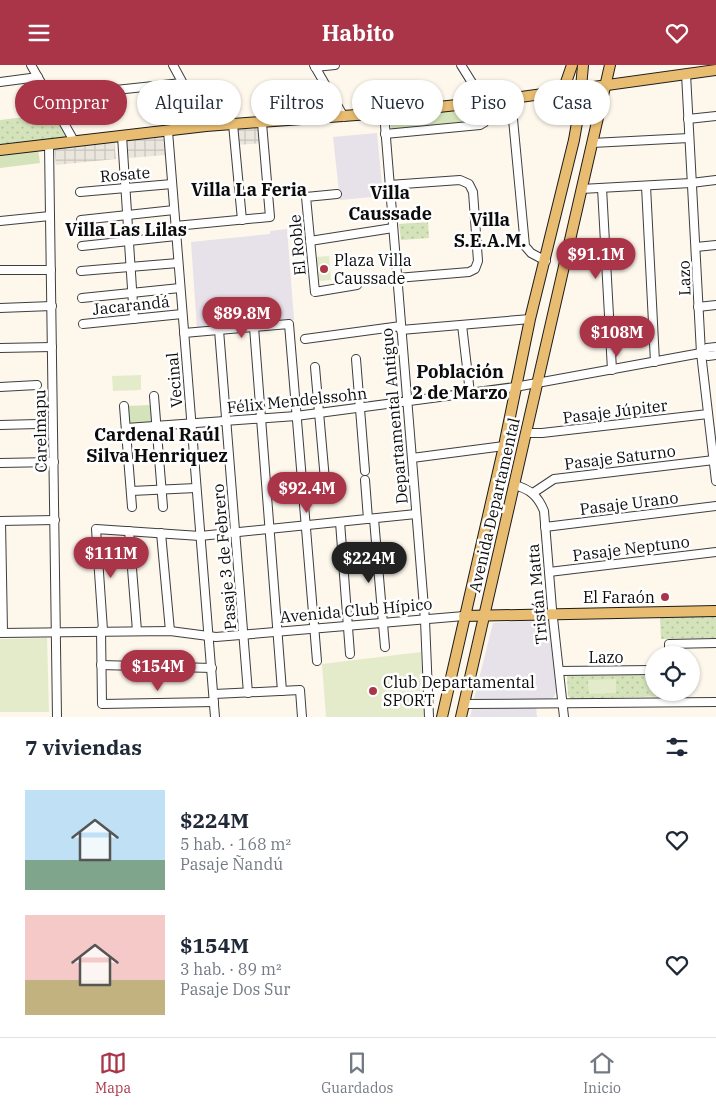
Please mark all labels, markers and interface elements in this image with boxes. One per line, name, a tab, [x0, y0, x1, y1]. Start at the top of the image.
text: Habito	[322, 18, 394, 47]
icon: menu	[25, 19, 53, 47]
icon: heart	[663, 19, 691, 47]
chip: Comprar	[15, 80, 127, 125]
chip: Alquilar	[137, 80, 241, 125]
chip: Filtros	[251, 80, 342, 125]
chip: Nuevo	[352, 80, 443, 125]
chip: Piso	[453, 80, 524, 125]
chip: Casa	[534, 80, 610, 125]
street label: Rosate	[99, 162, 151, 186]
district label: Villa La Feria	[191, 178, 307, 201]
district label: Villa Caussade	[348, 181, 432, 225]
district label: Villa S.E.A.M.	[454, 208, 526, 252]
street label: El Roble	[284, 214, 310, 276]
district label: Villa Las Lilas	[65, 218, 187, 241]
pin: $91.1M	[555, 237, 637, 280]
text: $91.1M	[567, 244, 625, 264]
place label: Plaza Villa Caussade	[334, 250, 412, 288]
street label: Lazo	[673, 260, 695, 296]
marker: Plaza Villa Caussade	[318, 263, 330, 275]
street label: Jacarandá	[91, 291, 171, 319]
pin: $89.8M	[201, 297, 283, 339]
text: $89.8M	[213, 303, 271, 323]
pin: $108M	[582, 315, 652, 358]
text: $108M	[591, 322, 643, 342]
street label: Departamental Antiguo	[376, 327, 412, 505]
street label: Vecinal	[162, 351, 186, 408]
district label: Población 2 de Marzo	[412, 360, 508, 404]
street label: Félix Mendelssohn	[226, 383, 368, 417]
street label: Carelmapu	[29, 389, 51, 473]
street label: Pasaje Júpiter	[561, 395, 669, 427]
street label: Avenida Departamental	[464, 416, 524, 594]
district label: Cardenal Raúl Silva Henriquez	[86, 423, 228, 467]
street label: Pasaje Saturno	[563, 440, 677, 474]
pin: $92.4M	[266, 471, 348, 514]
text: $92.4M	[278, 478, 336, 498]
street label: Pasaje 3 de Febrero	[208, 483, 240, 631]
street label: Pasaje Urano	[579, 487, 679, 519]
street label: Pasaje Neptuno	[571, 531, 691, 565]
pin: $111M	[76, 537, 146, 579]
pin: $224M	[334, 541, 404, 584]
text: $111M	[85, 543, 137, 563]
street label: Tristán Matta	[523, 543, 551, 645]
text: $224M	[343, 548, 395, 568]
place label: El Faraón	[583, 587, 655, 607]
marker: El Faraón	[659, 591, 671, 603]
street label: Avenida Club Hípico	[279, 593, 433, 627]
map controls	[645, 646, 700, 701]
button: locate	[645, 646, 700, 701]
street label: Lazo	[588, 647, 624, 667]
pin: $154M	[123, 649, 193, 692]
text: $154M	[132, 656, 184, 676]
place label: Club Departamental SPORT	[383, 672, 535, 710]
marker: Club Departamental SPORT	[367, 685, 379, 697]
text: 7 viviendas	[25, 733, 142, 761]
icon: filters	[663, 733, 691, 761]
text: $224M	[180, 806, 249, 834]
icon: home	[65, 810, 125, 870]
icon: heart	[663, 826, 691, 854]
text: 5 hab. · 168 m²	[180, 834, 291, 854]
text: Pasaje Ñandú	[180, 854, 283, 874]
text: $154M	[180, 931, 249, 959]
icon: home	[65, 935, 125, 995]
icon: heart	[663, 951, 691, 979]
text: 3 hab. · 89 m²	[180, 959, 282, 979]
text: Pasaje Dos Sur	[180, 979, 290, 999]
tab: Mapa	[95, 1049, 131, 1097]
tab: Guardados	[321, 1049, 393, 1097]
tab: Inicio	[583, 1049, 621, 1097]

